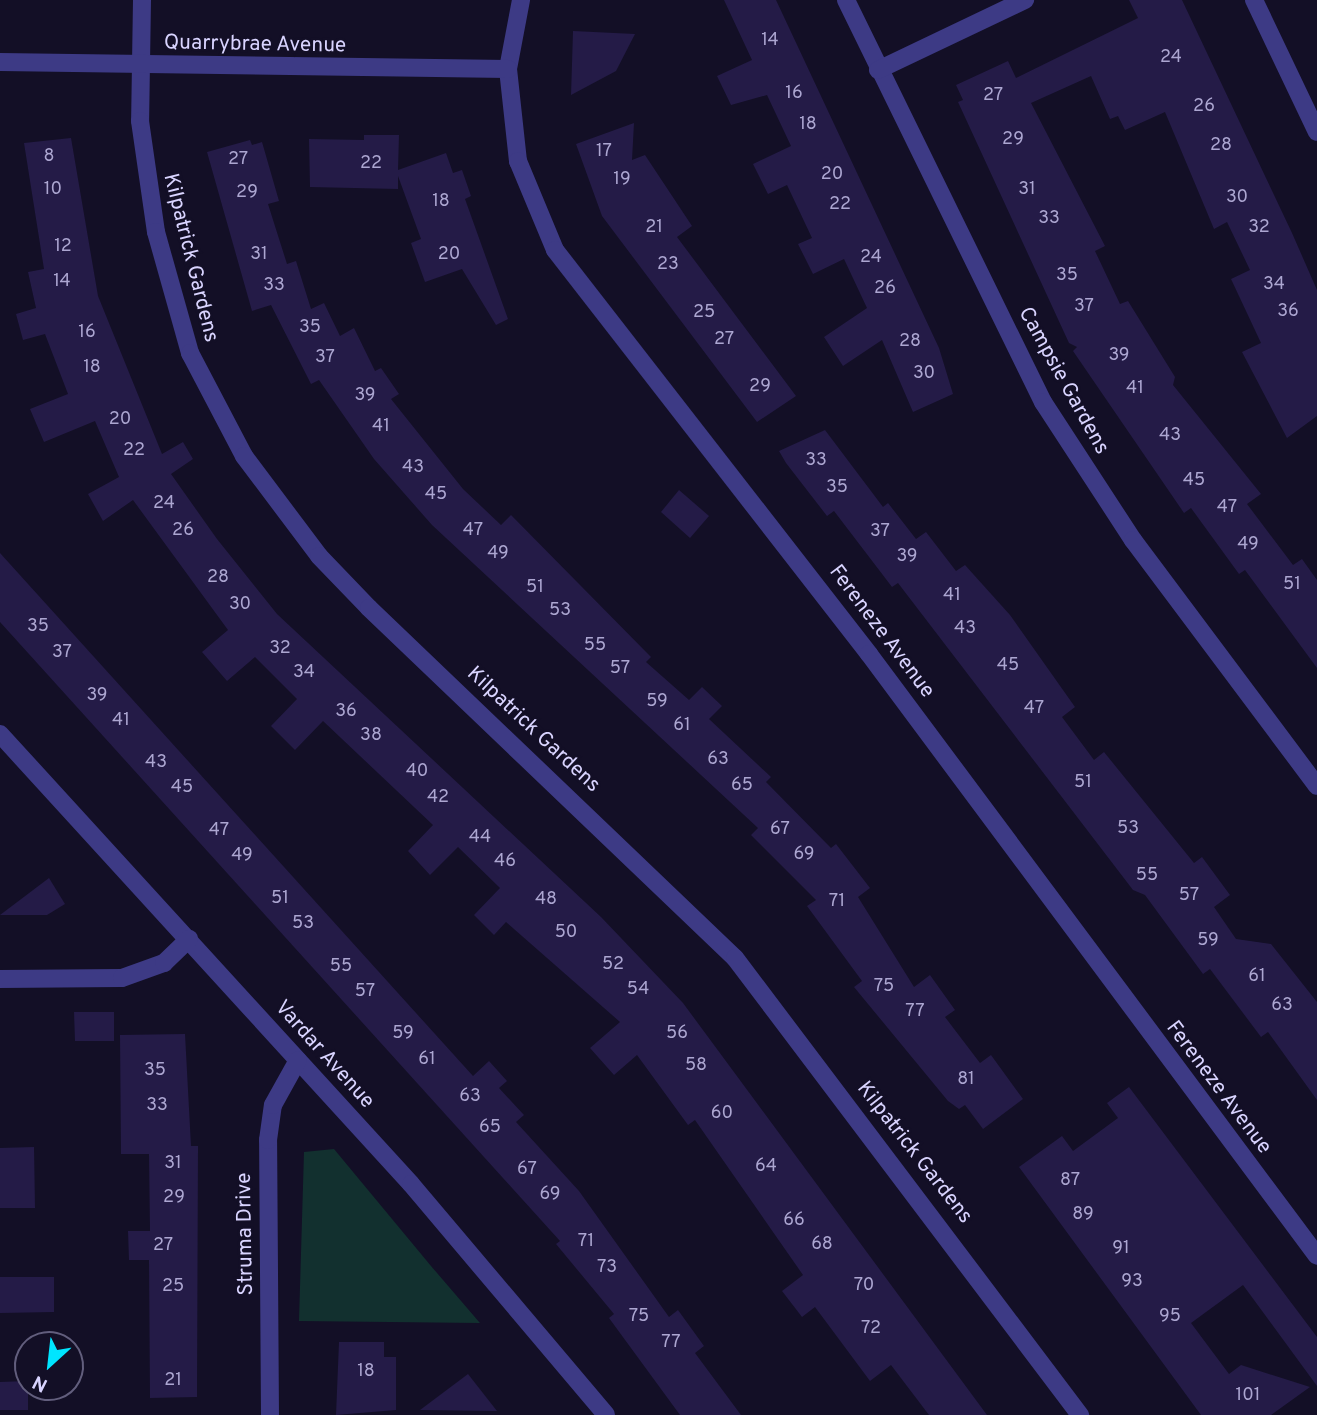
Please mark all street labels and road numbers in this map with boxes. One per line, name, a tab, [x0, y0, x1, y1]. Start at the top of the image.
street label: Quarrybrae Avenue	[163, 31, 347, 59]
street label: Kilpatrick Gardens	[157, 171, 223, 345]
street label: Campsie Gardens	[1012, 303, 1114, 459]
street label: Fereneze Avenue	[823, 560, 939, 704]
street label: Kilpatrick Gardens	[461, 662, 605, 798]
street label: Vardar Avenue	[269, 995, 379, 1115]
street label: Fereneze Avenue	[1160, 1016, 1276, 1160]
street label: Kilpatrick Gardens	[851, 1077, 977, 1229]
street label: Struma Drive	[232, 1172, 260, 1296]

